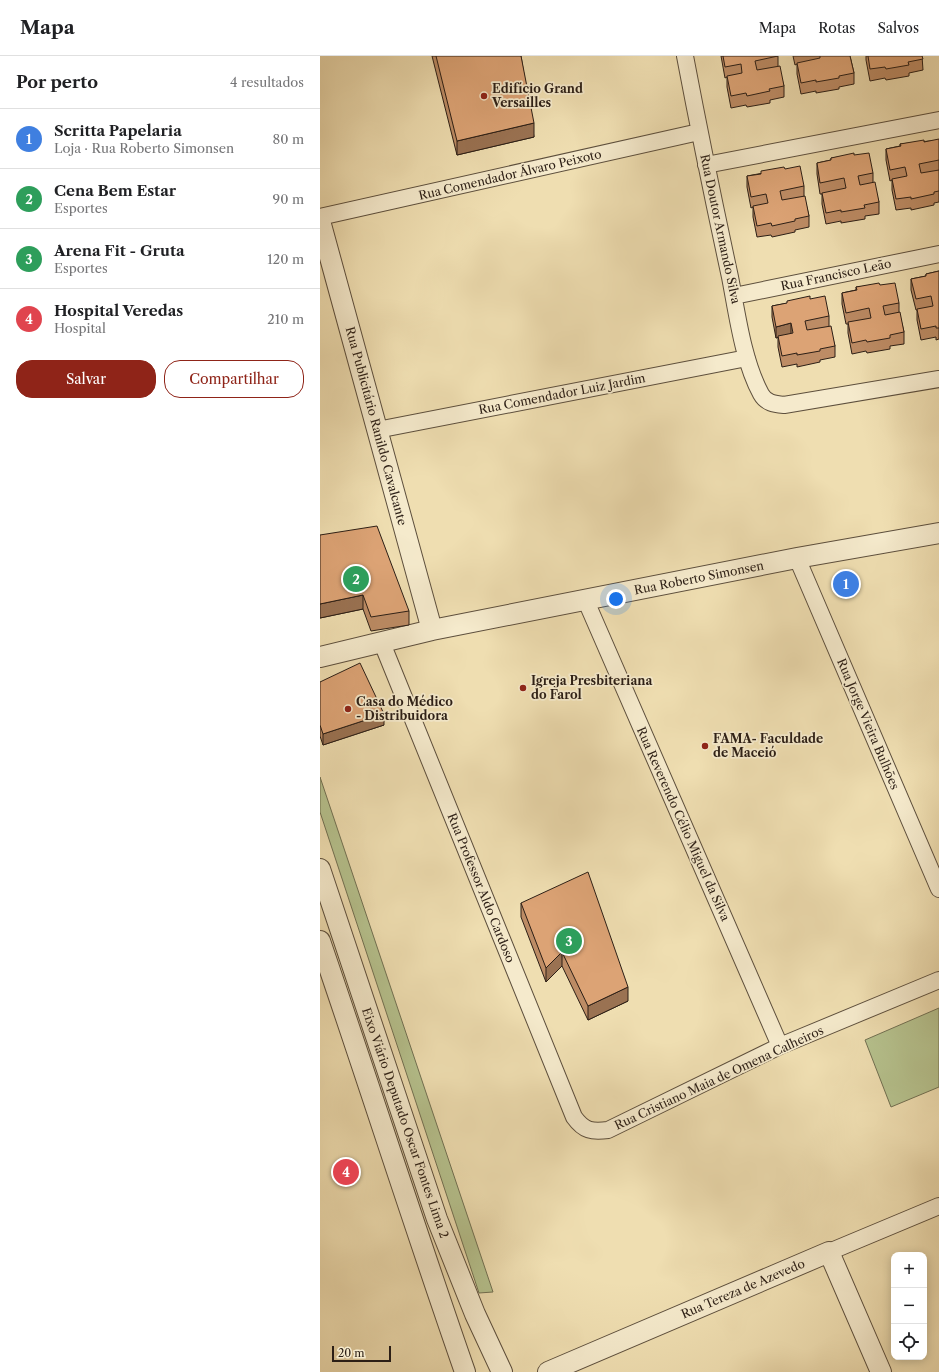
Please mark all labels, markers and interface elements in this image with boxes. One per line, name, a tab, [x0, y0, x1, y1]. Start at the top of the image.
text: Mapa	[20, 16, 75, 39]
text: Mapa	[759, 19, 796, 37]
text: Rotas	[818, 19, 855, 37]
text: Salvos	[877, 19, 919, 37]
text: Por perto	[16, 72, 98, 92]
text: 4 resultados	[230, 74, 304, 90]
place label: Edifício Grand Versailles	[491, 81, 583, 110]
marker: Edifício Grand Versailles	[479, 91, 489, 101]
text: Scritta Papelaria	[54, 121, 182, 140]
text: 1	[26, 131, 32, 147]
text: 80 m	[272, 131, 304, 147]
text: Loja · Rua Roberto Simonsen	[54, 140, 234, 156]
street label: Rua Comendador Álvaro Peixoto	[417, 145, 603, 203]
street label: Rua Doutor Armando Silva	[697, 153, 744, 306]
text: Cena Bem Estar	[54, 181, 176, 200]
text: 2	[25, 191, 33, 207]
text: 90 m	[273, 191, 304, 207]
text: Esportes	[54, 200, 108, 216]
text: Arena Fit - Gruta	[54, 241, 185, 260]
text: 3	[25, 251, 33, 267]
text: 120 m	[267, 251, 304, 267]
street label: Rua Francisco Leão	[779, 255, 892, 294]
text: Esportes	[54, 260, 108, 276]
text: Hospital Veredas	[54, 301, 183, 320]
text: 4	[25, 311, 33, 327]
text: 210 m	[267, 311, 304, 327]
text: Hospital	[54, 320, 106, 336]
street label: Rua Publicitário Ranildo Cavalcante	[343, 325, 410, 527]
button: Salvar	[16, 360, 156, 398]
button: Compartilhar	[164, 360, 304, 398]
street label: Rua Comendador Luiz Jardim	[477, 370, 647, 417]
street label: Rua Roberto Simonsen	[633, 557, 765, 597]
pin: 2	[343, 564, 369, 594]
pin: 1	[833, 569, 859, 599]
your location	[606, 589, 626, 609]
street label: Rua Jorge Vieira Bulhões	[834, 656, 903, 792]
place label: Igreja Presbiteriana do Farol	[531, 673, 654, 702]
marker: Igreja Presbiteriana do Farol	[518, 683, 528, 693]
place label: Casa do Médico - Distribuidora	[356, 694, 453, 723]
marker: Casa do Médico - Distribuidora	[343, 704, 353, 714]
street label: Rua Reverendo Célio Miguel da Silva	[634, 724, 733, 924]
place label: FAMA- Faculdade de Maceió	[713, 731, 823, 760]
marker: FAMA- Faculdade de Maceió	[700, 741, 710, 751]
street label: Rua Professor Aldo Cardoso	[445, 811, 518, 965]
pin: 3	[556, 926, 582, 956]
street label: Eixo Viário Deputado Oscar Fontes Lima 2	[359, 1006, 452, 1240]
street label: Rua Cristiano Maia de Omena Calheiros	[612, 1022, 826, 1133]
pin: 4	[333, 1157, 359, 1187]
map controls	[891, 1252, 927, 1360]
button: +	[891, 1252, 927, 1288]
street label: Rua Tereza de Azevedo	[679, 1256, 807, 1321]
button: −	[891, 1288, 927, 1324]
button: locate	[891, 1324, 927, 1360]
scale bar	[332, 1344, 391, 1363]
text: 20 m	[338, 1346, 364, 1360]

